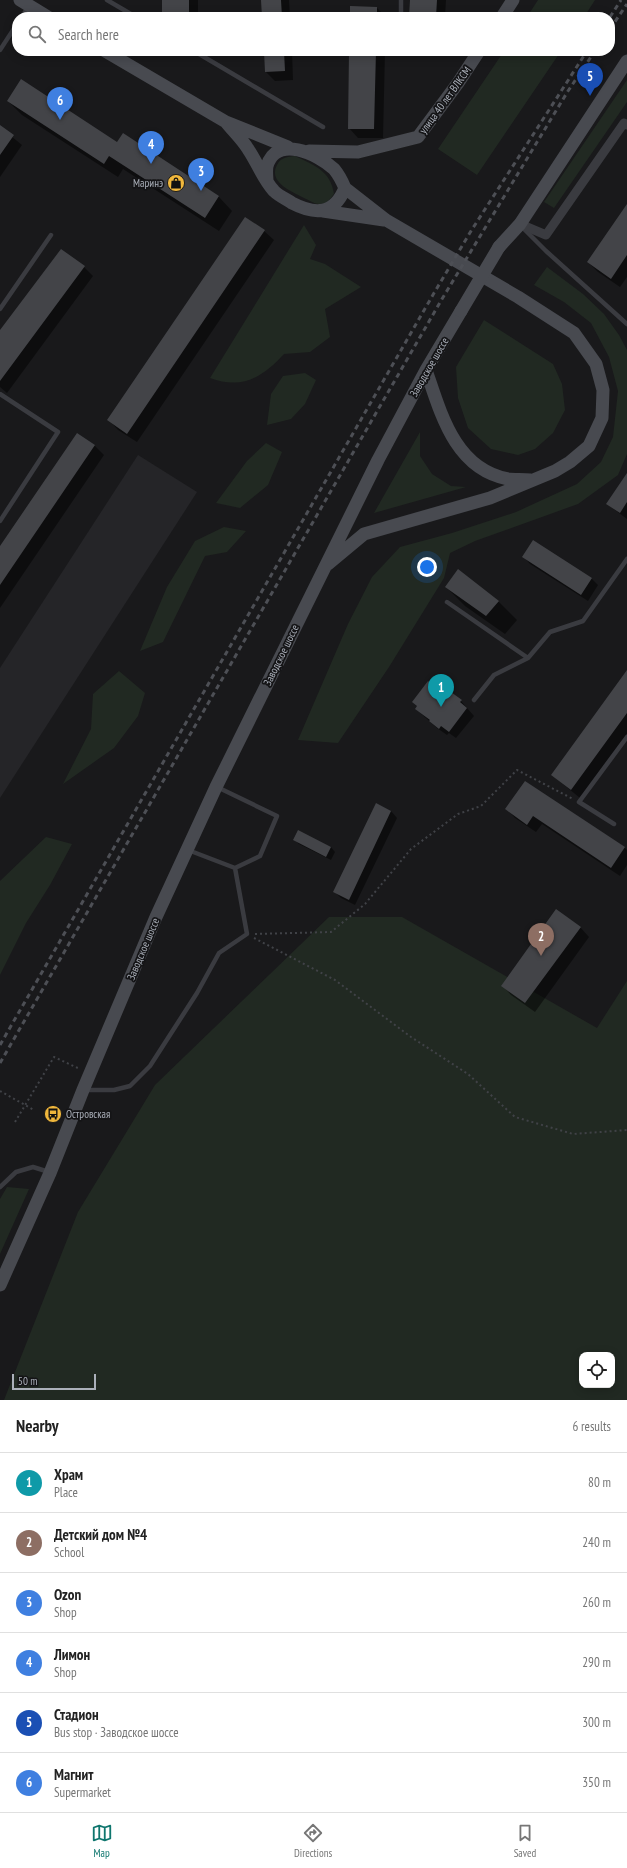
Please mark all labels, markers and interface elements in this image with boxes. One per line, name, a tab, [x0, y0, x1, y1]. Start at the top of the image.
search box	[12, 12, 615, 56]
icon: search	[26, 23, 48, 45]
text: Search here	[58, 25, 119, 44]
pin: 5	[577, 63, 603, 96]
street label: улица 40 лет ВЛКСМ	[416, 64, 474, 136]
pin: 6	[47, 87, 73, 120]
pin: 4	[138, 131, 164, 164]
pin: 3	[188, 158, 214, 191]
shop icon: Маринэ	[166, 173, 186, 193]
place label: Маринэ	[133, 176, 163, 190]
street label: Заводское шоссе	[406, 334, 452, 399]
your location	[417, 557, 437, 577]
street label: Заводское шоссе	[260, 622, 302, 688]
pin: 1	[428, 674, 454, 707]
street label: Заводское шоссе	[124, 915, 163, 982]
pin: 2	[528, 923, 554, 956]
bus stop icon: Островская	[43, 1104, 63, 1124]
place label: Островская	[66, 1107, 110, 1121]
map controls	[579, 1352, 615, 1388]
button: locate	[579, 1352, 615, 1388]
scale bar	[12, 1372, 96, 1391]
text: 50 m	[18, 1374, 37, 1388]
text: Nearby	[16, 1415, 59, 1437]
text: 6 results	[572, 1418, 611, 1435]
text: Храм	[54, 1465, 83, 1484]
text: 1	[26, 1474, 32, 1491]
text: 80 m	[588, 1474, 611, 1491]
text: Place	[54, 1484, 78, 1501]
text: Детский дом №4	[54, 1525, 147, 1544]
text: 2	[26, 1534, 32, 1551]
text: 240 m	[582, 1534, 611, 1551]
text: School	[54, 1544, 84, 1561]
text: Ozon	[54, 1585, 81, 1604]
text: 3	[26, 1594, 32, 1611]
text: 260 m	[582, 1594, 611, 1611]
text: Shop	[54, 1604, 77, 1621]
text: Лимон	[54, 1645, 90, 1664]
text: 4	[26, 1654, 32, 1671]
text: 290 m	[582, 1654, 611, 1671]
text: Shop	[54, 1664, 77, 1681]
text: Стадион	[54, 1705, 99, 1724]
text: 5	[26, 1714, 32, 1731]
text: 300 m	[582, 1714, 611, 1731]
text: Bus stop · Заводское шоссе	[54, 1724, 179, 1741]
text: Магнит	[54, 1765, 93, 1784]
text: 6	[26, 1774, 32, 1791]
text: 350 m	[582, 1774, 611, 1791]
text: Supermarket	[54, 1784, 111, 1801]
tab: Map	[91, 1822, 113, 1860]
tab: Directions	[294, 1822, 332, 1860]
tab: Saved	[514, 1822, 536, 1860]

